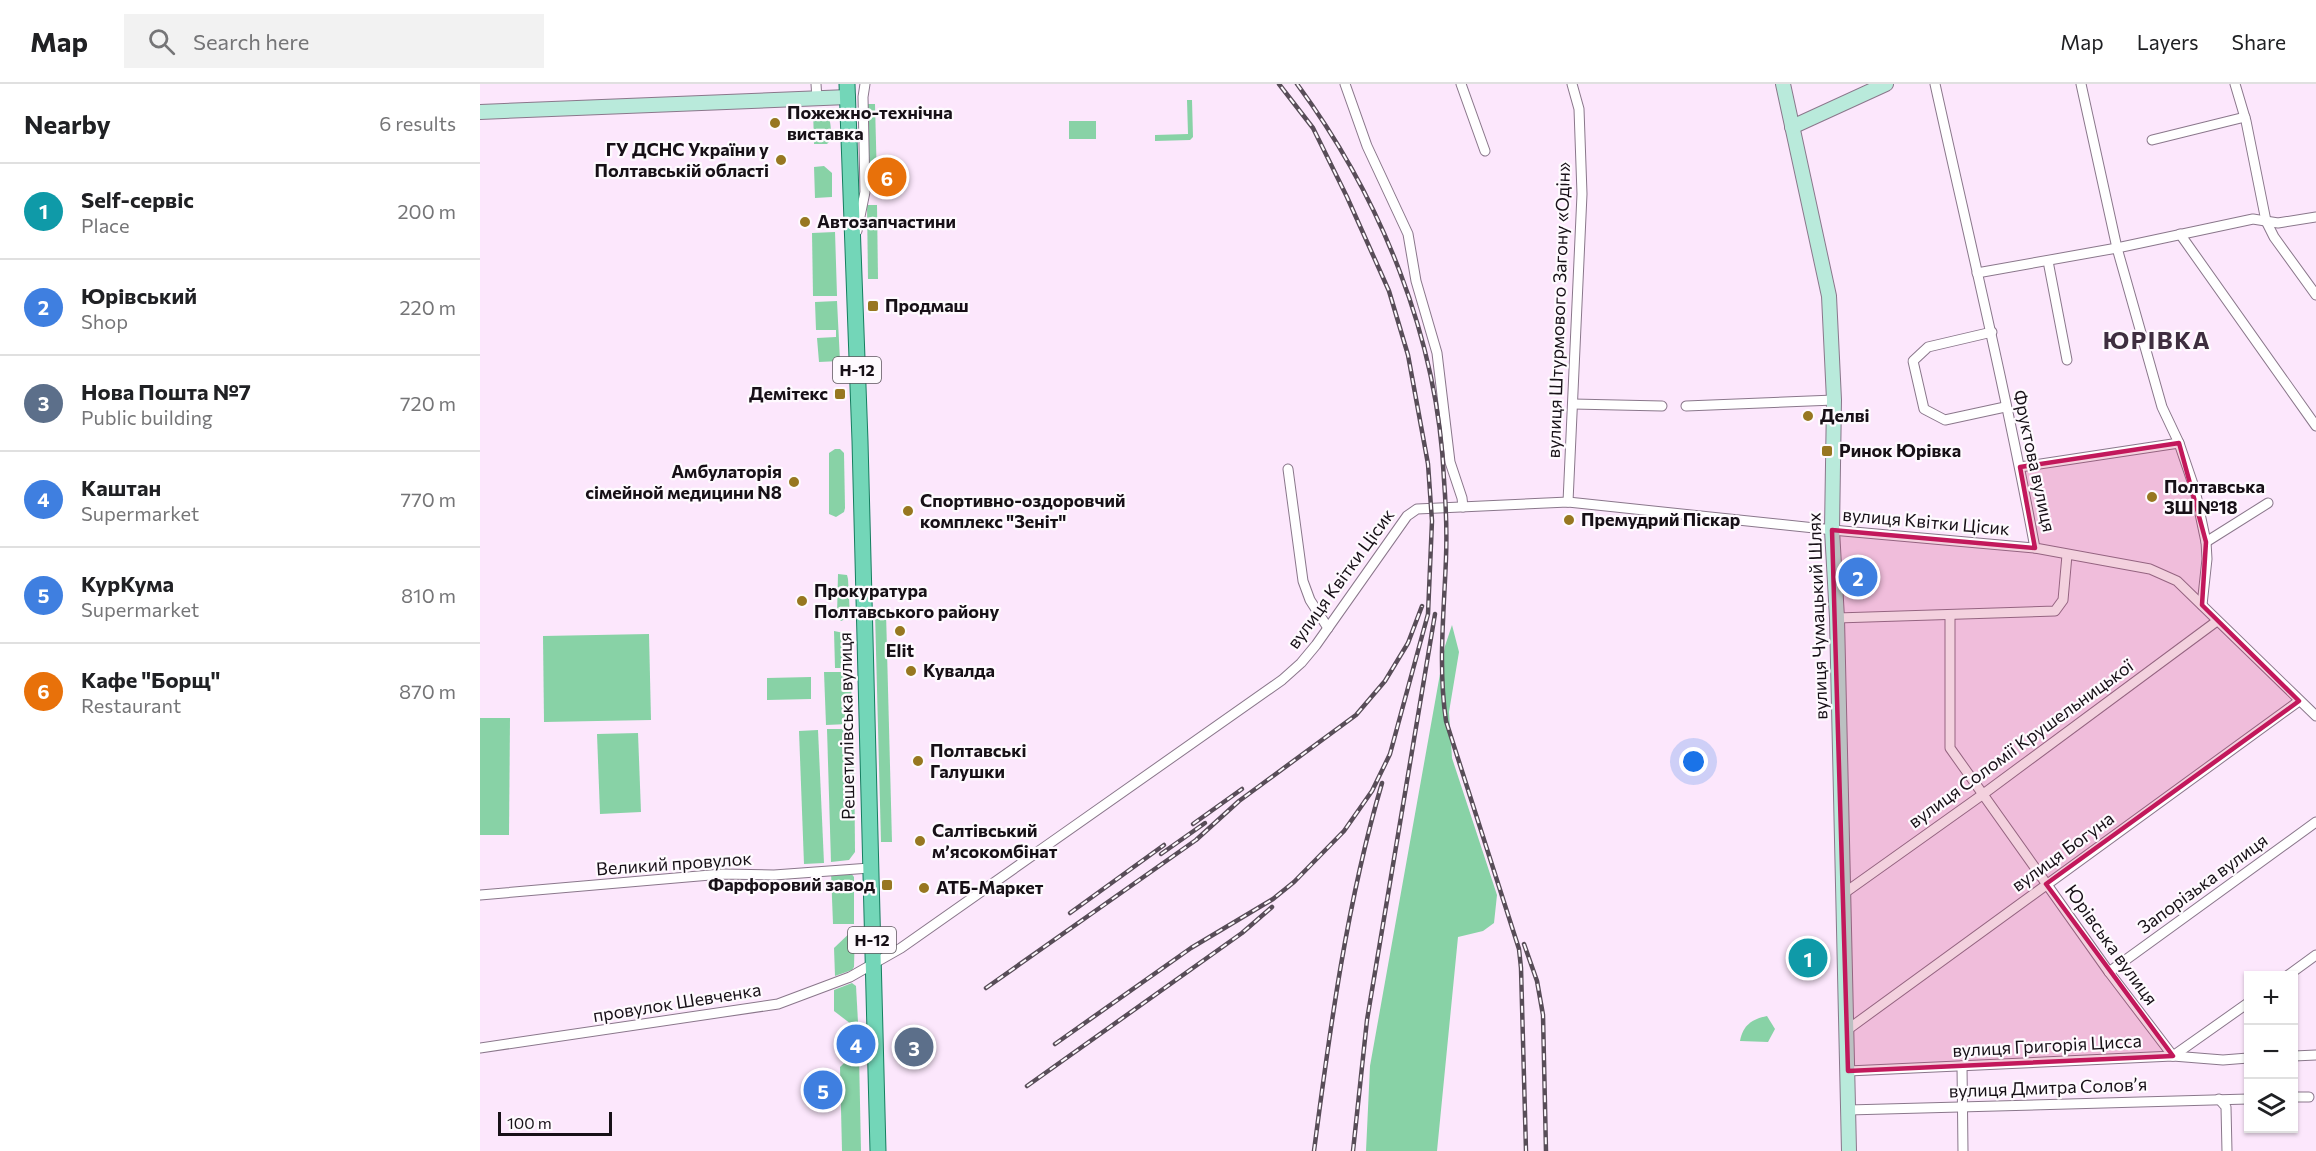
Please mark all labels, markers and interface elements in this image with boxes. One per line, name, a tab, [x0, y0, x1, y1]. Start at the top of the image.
search box	[124, 14, 544, 68]
text: Map	[30, 24, 88, 58]
icon: search	[145, 25, 178, 58]
text: Search here	[193, 28, 309, 55]
text: Map	[2060, 29, 2104, 54]
text: Layers	[2137, 29, 2199, 54]
text: Share	[2232, 29, 2286, 54]
place label: Пожежно-технічна виставка	[787, 101, 953, 144]
text: Nearby	[24, 108, 111, 139]
text: 6 results	[379, 111, 456, 135]
marker: Пожежно-технічна виставка	[768, 116, 782, 130]
place label: ГУ ДСНС України у Полтавській області	[595, 138, 769, 181]
marker: ГУ ДСНС України у Полтавській області	[774, 153, 788, 167]
pin: 6	[868, 154, 906, 200]
street label: вулиця Штурмового Загону «Одін»	[1542, 161, 1574, 459]
text: Self-сервіс	[81, 186, 194, 213]
text: 1	[39, 199, 48, 223]
text: 200 m	[398, 199, 456, 223]
place label: Автозапчастини	[817, 210, 956, 232]
text: Place	[81, 213, 130, 237]
marker: Автозапчастини	[798, 215, 812, 229]
text: Юрівський	[81, 282, 197, 309]
place label: Продмаш	[885, 294, 969, 316]
text: 2	[38, 295, 49, 319]
text: 220 m	[400, 295, 456, 319]
marker: Продмаш	[866, 299, 880, 313]
text: Shop	[81, 309, 128, 333]
district label: ЮРІВКА	[2103, 325, 2211, 354]
road number: Н-12	[833, 357, 881, 383]
text: Нова Пошта №7	[81, 378, 251, 405]
place label: Демітекс	[749, 382, 828, 404]
marker: Демітекс	[833, 387, 847, 401]
street label: Фруктова вулиця	[2009, 388, 2061, 534]
text: 3	[38, 391, 49, 415]
text: 720 m	[400, 391, 456, 415]
place label: Делві	[1820, 404, 1870, 426]
text: Public building	[81, 405, 213, 429]
marker: Делві	[1801, 409, 1815, 423]
place label: Ринок Юрівка	[1839, 439, 1961, 461]
marker: Ринок Юрівка	[1820, 444, 1834, 458]
place label: Амбулаторія сімейной медицини N8	[585, 460, 782, 503]
text: Каштан	[81, 474, 161, 501]
marker: Амбулаторія сімейной медицини N8	[787, 475, 801, 489]
place label: Полтавська ЗШ №18	[2164, 475, 2265, 518]
text: 4	[37, 487, 50, 511]
text: 770 m	[401, 487, 456, 511]
place label: Спортивно-оздоровчий комплекс "Зеніт"	[920, 489, 1125, 532]
marker: Полтавська ЗШ №18	[2145, 490, 2159, 504]
text: Supermarket	[81, 501, 199, 525]
street label: вулиця Квітки Цісик	[1842, 503, 2011, 539]
marker: Спортивно-оздоровчий комплекс "Зеніт"	[901, 504, 915, 518]
street label: вулиця Квітки Цісик	[1282, 504, 1399, 653]
place label: Премудрий Піскар	[1581, 508, 1740, 530]
street label: вулиця Чумацький Шлях	[1802, 512, 1832, 720]
marker: Премудрий Піскар	[1562, 513, 1576, 527]
pin: 2	[1838, 554, 1878, 600]
text: КурКума	[81, 570, 174, 597]
place label: Прокуратура Полтавського району	[814, 579, 999, 622]
text: 5	[38, 583, 49, 607]
text: 810 m	[401, 583, 456, 607]
marker: Прокуратура Полтавського району	[795, 594, 809, 608]
text: Supermarket	[81, 597, 199, 621]
marker: Elit	[893, 624, 907, 638]
street label: Решетилівська вулиця	[833, 632, 859, 820]
place label: Elit	[886, 639, 915, 661]
street label: вулиця Соломії Крушельницької	[1904, 654, 2137, 832]
place label: Кувалда	[923, 659, 995, 681]
marker: Кувалда	[904, 664, 918, 678]
text: Кафе "Борщ"	[81, 666, 220, 693]
text: 6	[37, 679, 50, 703]
text: 870 m	[399, 679, 456, 703]
text: Restaurant	[81, 693, 181, 717]
place label: Полтавські Галушки	[930, 739, 1026, 782]
your location	[1679, 747, 1708, 776]
marker: Полтавські Галушки	[911, 754, 925, 768]
street label: вулиця Богуна	[2007, 807, 2118, 896]
place label: Салтівський мʼясокомбінат	[932, 819, 1058, 862]
street label: Запорізька вулиця	[2133, 829, 2272, 938]
marker: Салтівський мʼясокомбінат	[913, 834, 927, 848]
street label: Великий провулок	[595, 847, 753, 879]
place label: Фарфоровий завод	[708, 873, 875, 895]
place label: АТБ-Маркет	[936, 876, 1044, 898]
marker: Фарфоровий завод	[880, 878, 894, 892]
street label: Юрівська вулиця	[2061, 880, 2163, 1009]
marker: АТБ-Маркет	[917, 881, 931, 895]
road number: Н-12	[848, 927, 896, 953]
pin: 1	[1788, 936, 1828, 980]
map controls	[2244, 971, 2298, 1133]
button: +	[2244, 971, 2298, 1025]
street label: провулок Шевченка	[591, 978, 763, 1026]
pin: 4	[836, 1022, 875, 1066]
pin: 3	[894, 1024, 934, 1070]
button: −	[2244, 1025, 2298, 1079]
street label: вулиця Григорія Цисса	[1952, 1029, 2142, 1061]
pin: 5	[804, 1068, 842, 1112]
street label: вулиця Дмитра Соловʼя	[1948, 1073, 2148, 1101]
button: layers	[2244, 1079, 2298, 1133]
scale bar	[498, 1109, 612, 1136]
text: 100 m	[507, 1113, 552, 1132]

